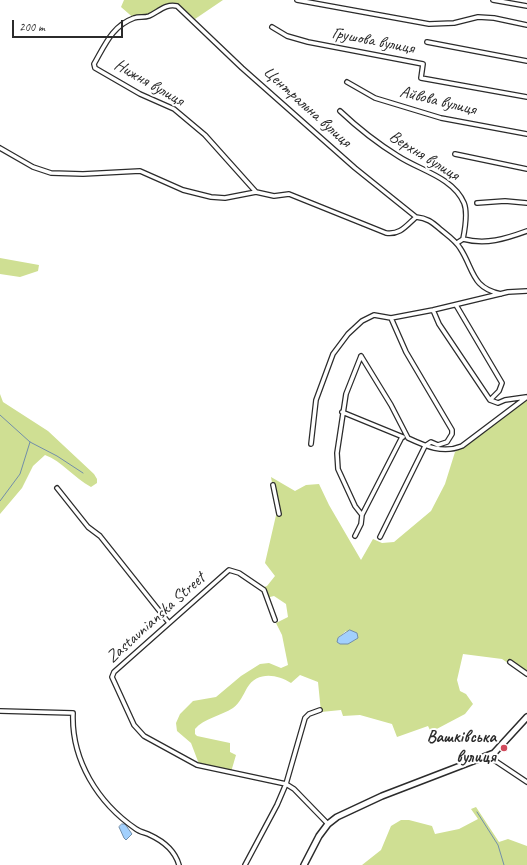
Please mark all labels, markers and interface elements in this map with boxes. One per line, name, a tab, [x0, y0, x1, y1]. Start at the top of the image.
scale bar	[14, 12, 125, 38]
text: 200 m	[19, 19, 45, 35]
street label: Грушова вулиця	[330, 23, 416, 59]
street label: Нижня вулиця	[110, 55, 188, 111]
street label: Центральна вулиця	[259, 62, 355, 152]
street label: Айвова вулиця	[398, 82, 478, 120]
street label: Верхня вулиця	[385, 126, 463, 186]
street label: Zastavnianska Street	[102, 568, 210, 668]
place label: Вашківська вулиця	[427, 728, 496, 768]
marker: Вашківська вулиця	[499, 743, 509, 753]

